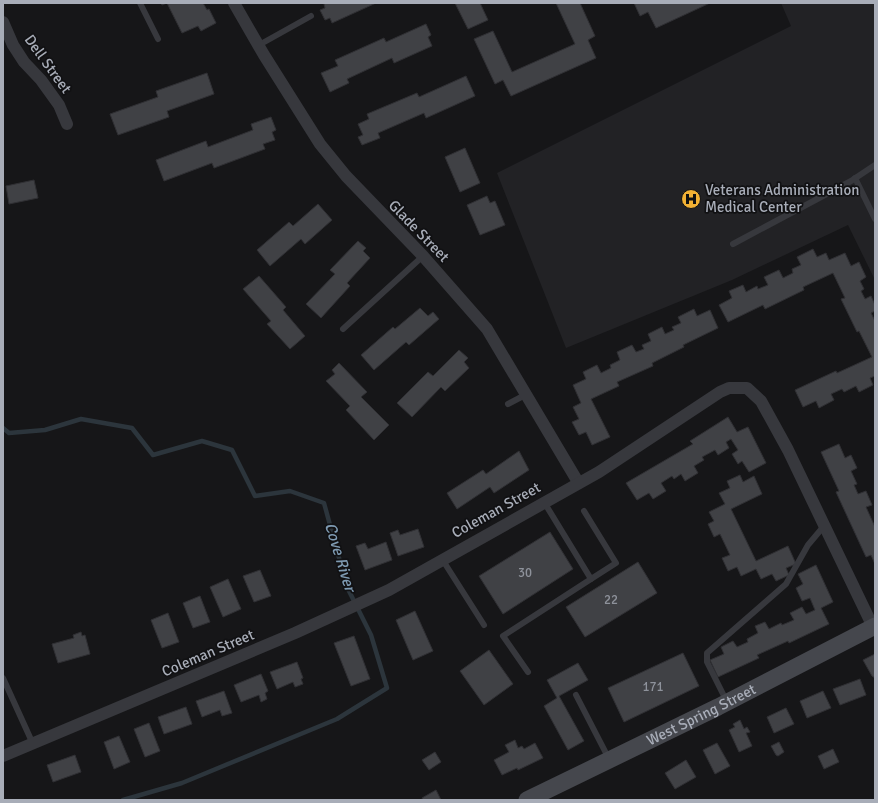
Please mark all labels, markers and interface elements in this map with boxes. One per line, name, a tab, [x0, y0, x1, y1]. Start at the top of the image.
street label: Dell Street	[21, 31, 75, 97]
place label: Veterans Administration Medical Center	[705, 181, 859, 216]
hospital icon: Veterans Administration Medical Center	[680, 188, 702, 210]
street label: Glade Street	[385, 196, 453, 266]
street label: Coleman Street	[449, 478, 543, 542]
water label: Cove River	[320, 520, 361, 596]
house number: 30	[518, 565, 532, 581]
house number: 22	[604, 592, 618, 608]
street label: Coleman Street	[159, 625, 257, 681]
house number: 171	[642, 679, 664, 695]
street label: West Spring Street	[644, 680, 759, 749]

